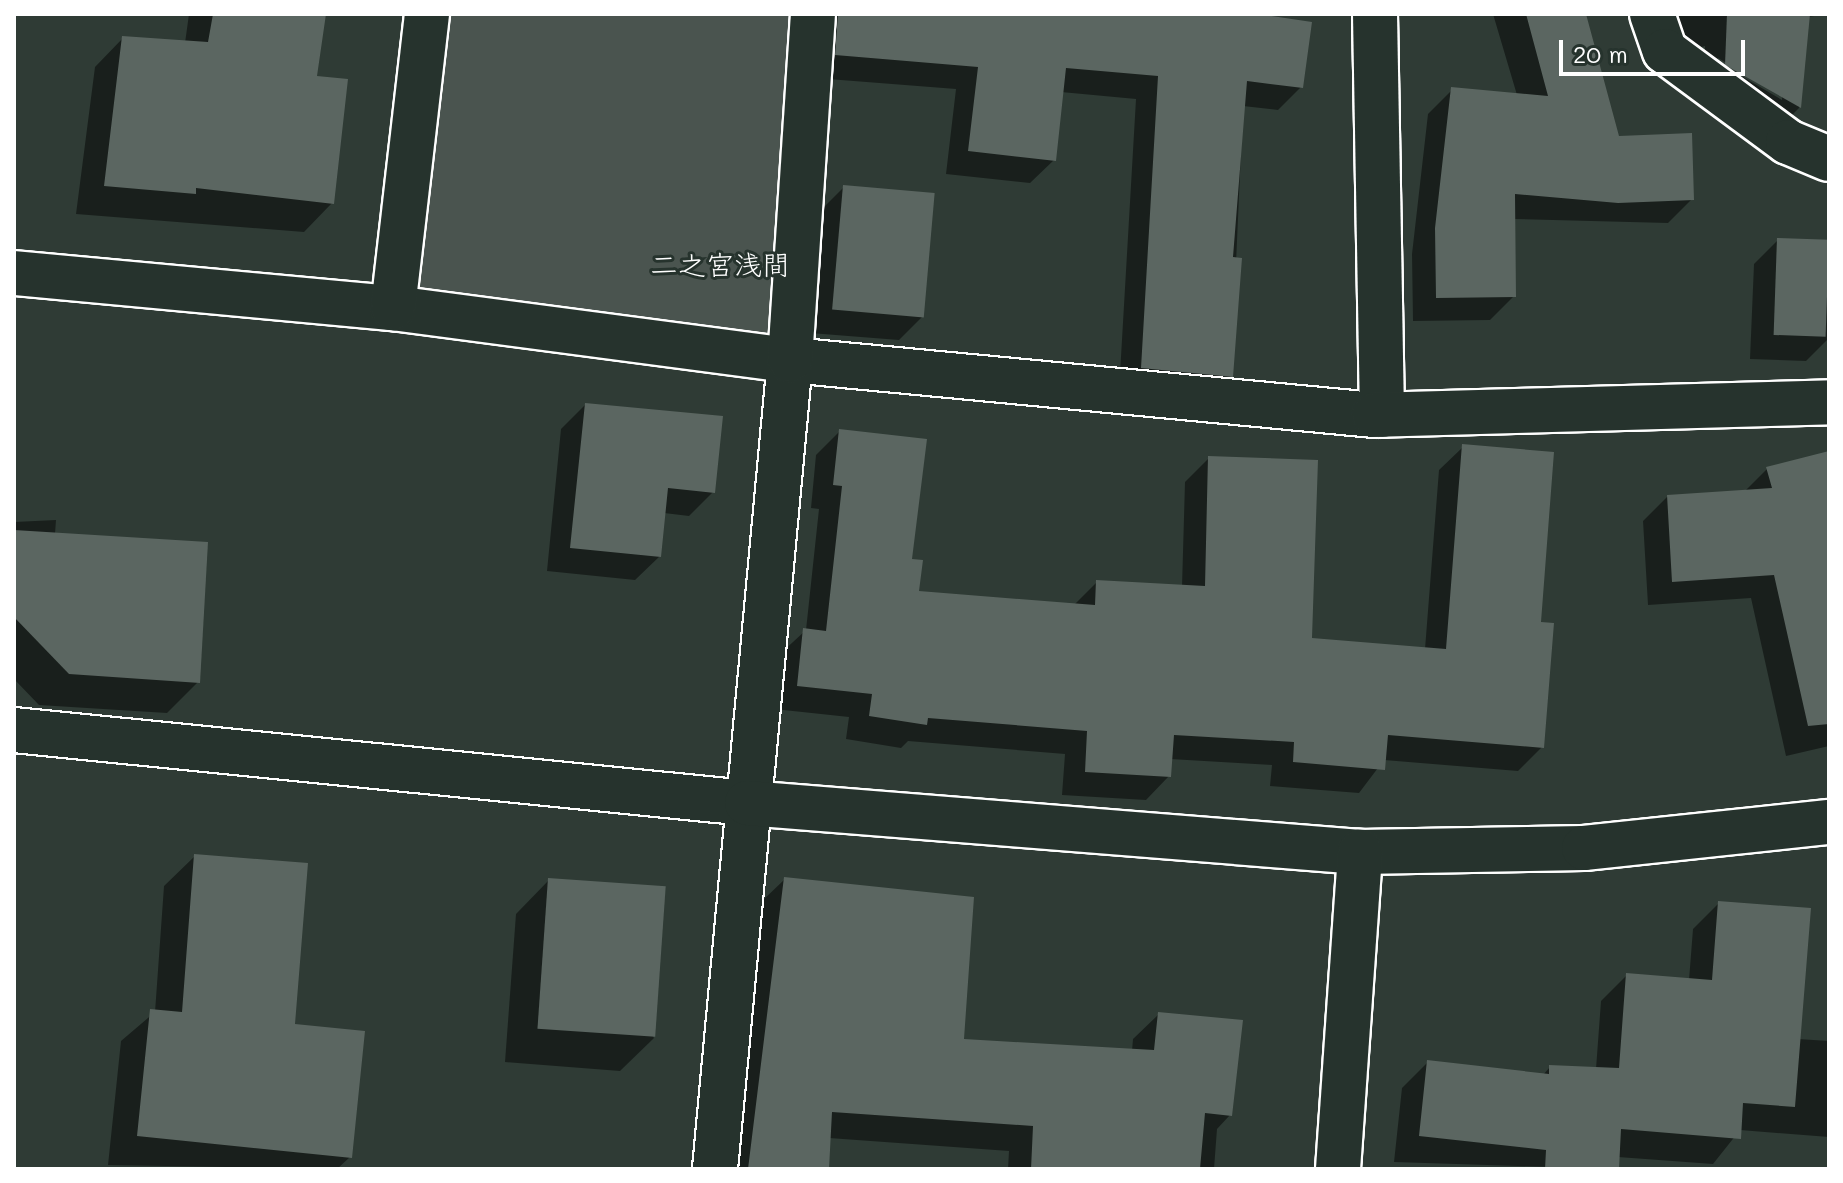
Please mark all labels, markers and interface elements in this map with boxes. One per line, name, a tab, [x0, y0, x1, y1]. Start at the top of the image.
scale bar	[1563, 24, 1749, 74]
text: 20 m	[1573, 38, 1628, 69]
district label: 二之宮浅間	[650, 247, 790, 281]

